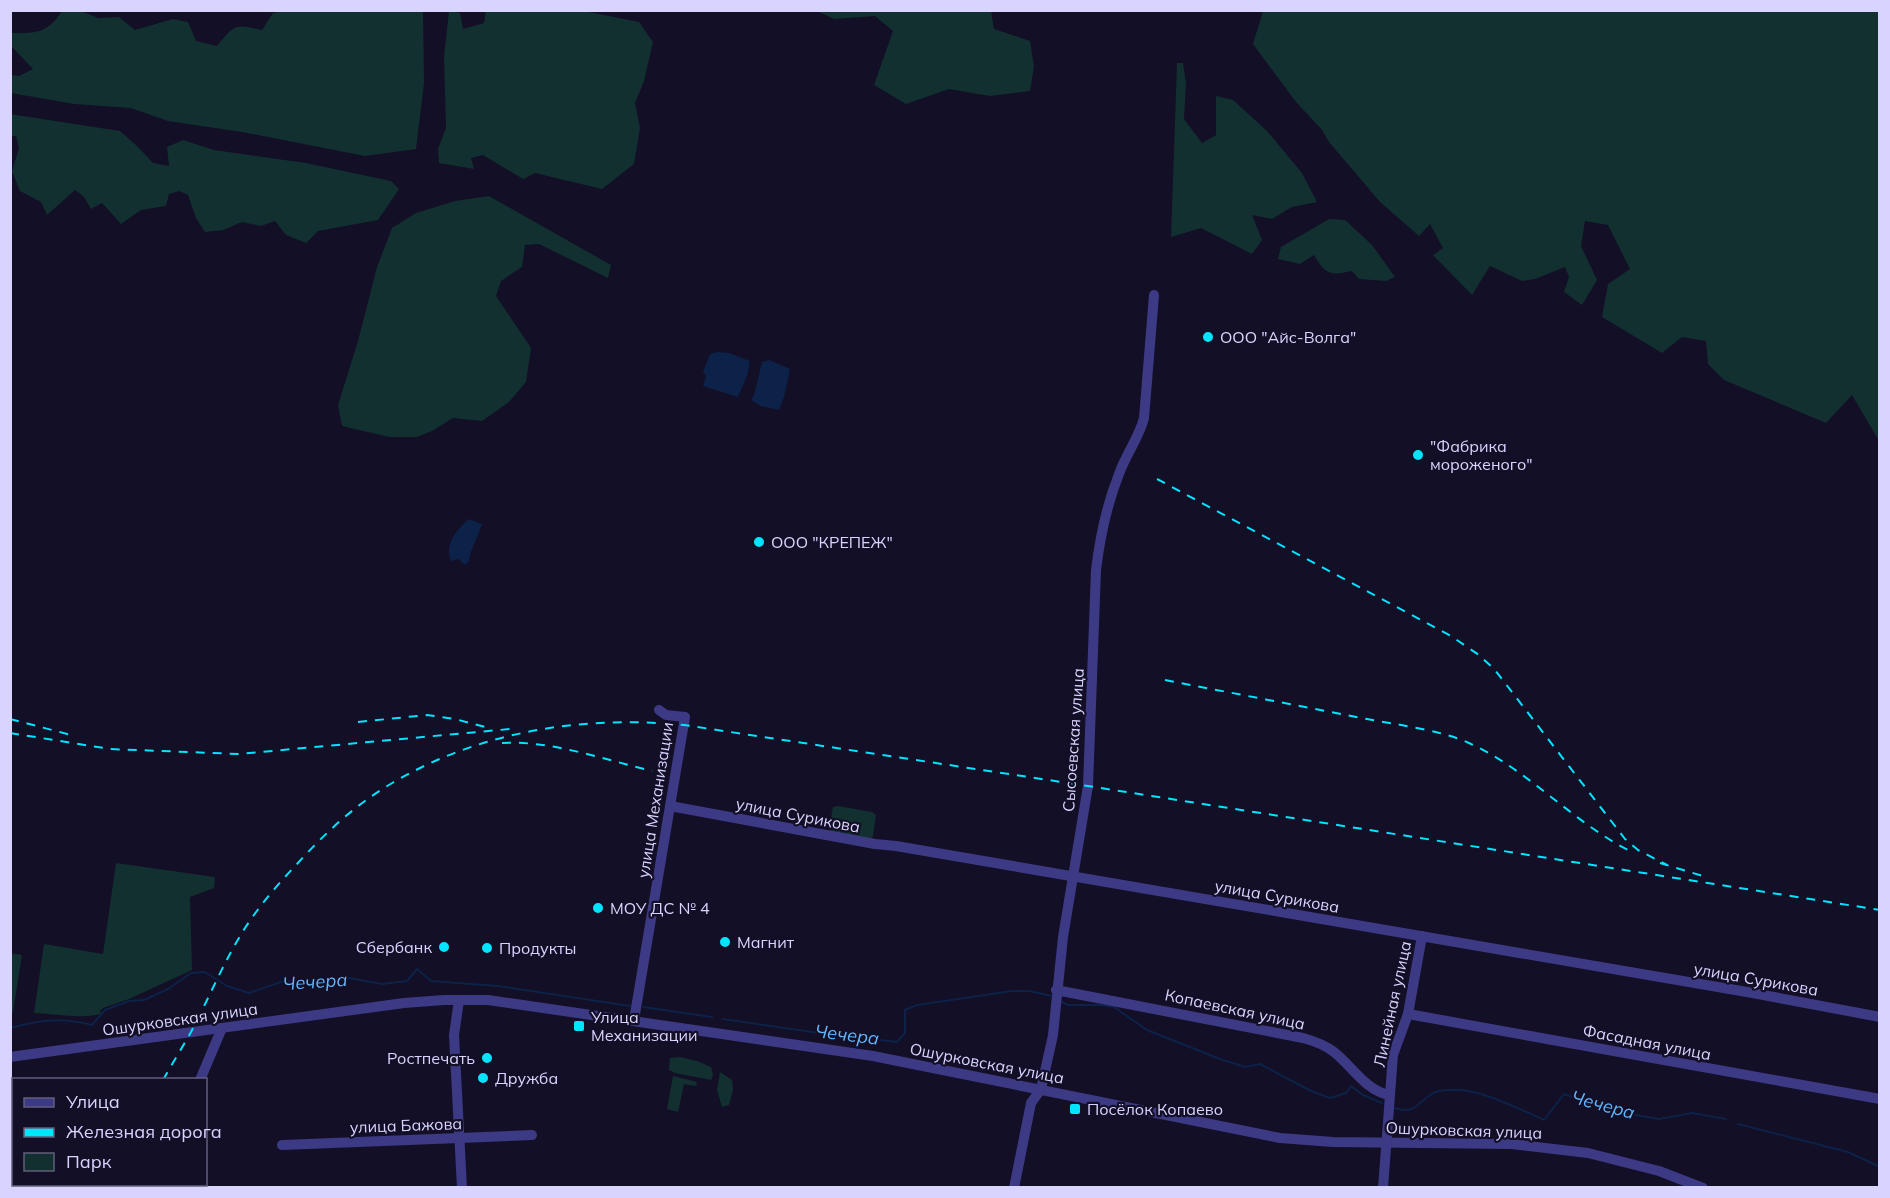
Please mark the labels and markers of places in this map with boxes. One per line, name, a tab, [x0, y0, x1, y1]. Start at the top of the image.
place label: ООО "Айс-Волга"	[1220, 327, 1356, 347]
marker: ООО "Айс-Волга"	[1201, 330, 1215, 344]
place label: "Фабрика мороженого"	[1430, 436, 1532, 474]
marker: "Фабрика мороженого"	[1411, 448, 1425, 462]
place label: ООО "КРЕПЕЖ"	[771, 532, 893, 552]
marker: ООО "КРЕПЕЖ"	[752, 535, 766, 549]
place label: МОУ ДС № 4	[610, 898, 710, 918]
marker: МОУ ДС № 4	[591, 901, 605, 915]
place label: Магнит	[737, 932, 795, 952]
marker: Магнит	[718, 935, 732, 949]
place label: Сбербанк	[356, 937, 432, 957]
place label: Продукты	[499, 938, 576, 958]
marker: Сбербанк	[437, 940, 451, 954]
marker: Продукты	[480, 941, 494, 955]
place label: Улица Механизации	[590, 1007, 698, 1045]
marker: Улица Механизации	[572, 1019, 586, 1033]
place label: Ростпечать	[387, 1048, 475, 1068]
marker: Ростпечать	[480, 1051, 494, 1065]
place label: Дружба	[495, 1068, 558, 1088]
marker: Дружба	[476, 1071, 490, 1085]
place label: Посёлок Копаево	[1087, 1099, 1223, 1119]
marker: Посёлок Копаево	[1068, 1102, 1082, 1116]

